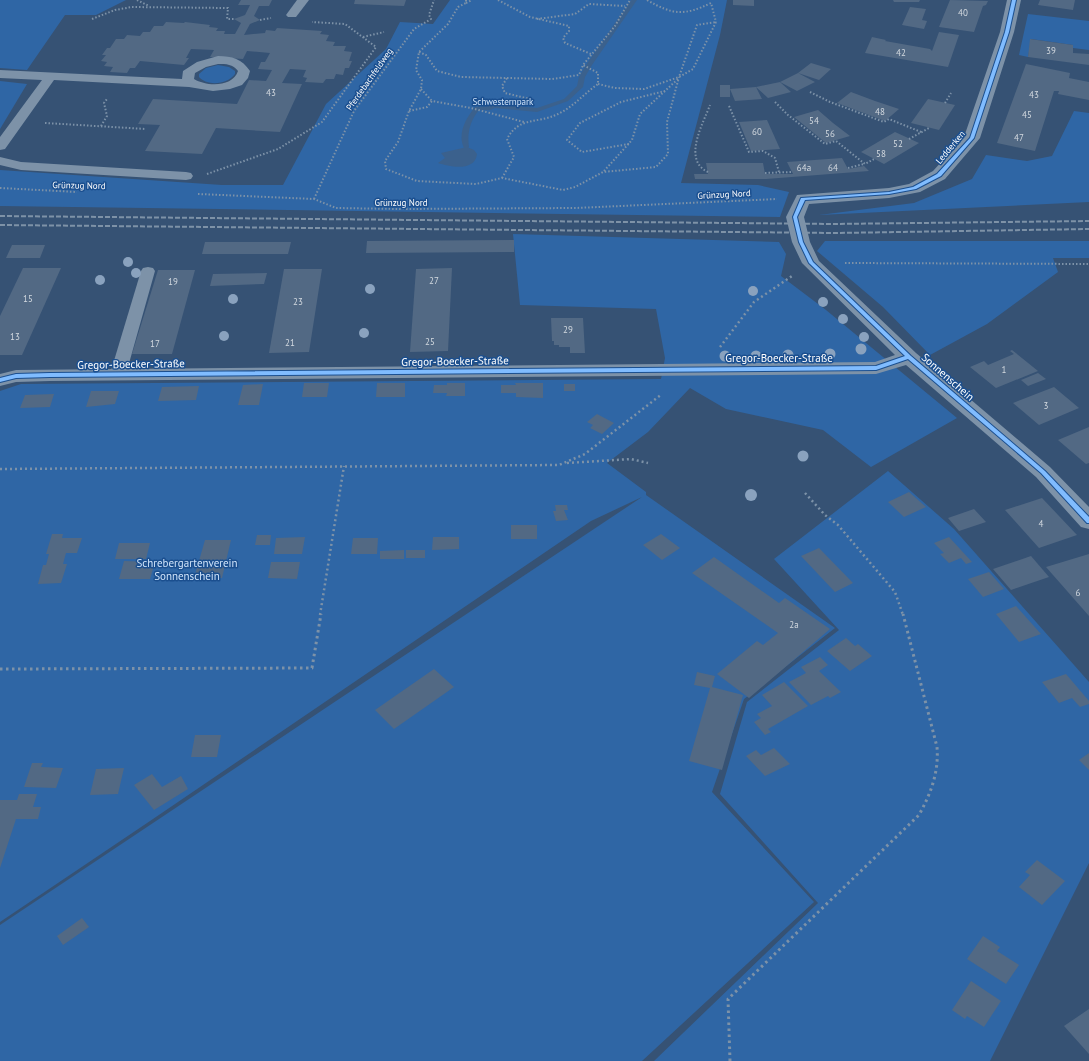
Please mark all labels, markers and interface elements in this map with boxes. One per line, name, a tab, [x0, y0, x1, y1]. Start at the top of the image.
house number: 40	[958, 7, 968, 18]
street label: Pferdebachfeldweg	[343, 45, 395, 112]
house number: 39	[1046, 45, 1056, 56]
house number: 42	[896, 47, 906, 58]
house number: 43	[266, 87, 276, 98]
house number: 43	[1029, 89, 1039, 100]
park label: Schwesternpark	[473, 96, 534, 107]
house number: 48	[875, 106, 885, 117]
house number: 45	[1022, 109, 1032, 120]
house number: 54	[809, 115, 819, 126]
house number: 60	[752, 126, 762, 137]
house number: 56	[825, 128, 835, 139]
street label: Ledderken	[933, 128, 967, 166]
house number: 47	[1014, 132, 1024, 143]
house number: 52	[893, 138, 903, 149]
house number: 58	[876, 148, 886, 159]
house number: 64a	[797, 162, 811, 173]
house number: 64	[828, 162, 838, 173]
street label: Grünzug Nord	[52, 179, 106, 191]
street label: Grünzug Nord	[697, 187, 751, 201]
street label: Grünzug Nord	[374, 197, 428, 208]
house number: 27	[429, 275, 439, 286]
house number: 19	[168, 276, 178, 287]
house number: 15	[23, 293, 33, 304]
house number: 23	[293, 296, 303, 307]
house number: 29	[563, 324, 573, 335]
house number: 13	[10, 331, 20, 342]
house number: 25	[425, 336, 435, 347]
house number: 21	[285, 337, 295, 348]
house number: 17	[150, 338, 160, 349]
street label: Sonnenschein	[919, 350, 977, 404]
street label: Gregor-Boecker-Straße	[725, 351, 833, 365]
street label: Gregor-Boecker-Straße	[401, 353, 509, 369]
street label: Gregor-Boecker-Straße	[77, 356, 185, 372]
house number: 1	[1002, 364, 1007, 375]
house number: 3	[1044, 400, 1049, 411]
house number: 4	[1039, 518, 1044, 529]
park label: Schrebergartenverein Sonnenschein	[136, 556, 238, 583]
house number: 6	[1076, 587, 1081, 598]
house number: 2a	[789, 619, 799, 630]

